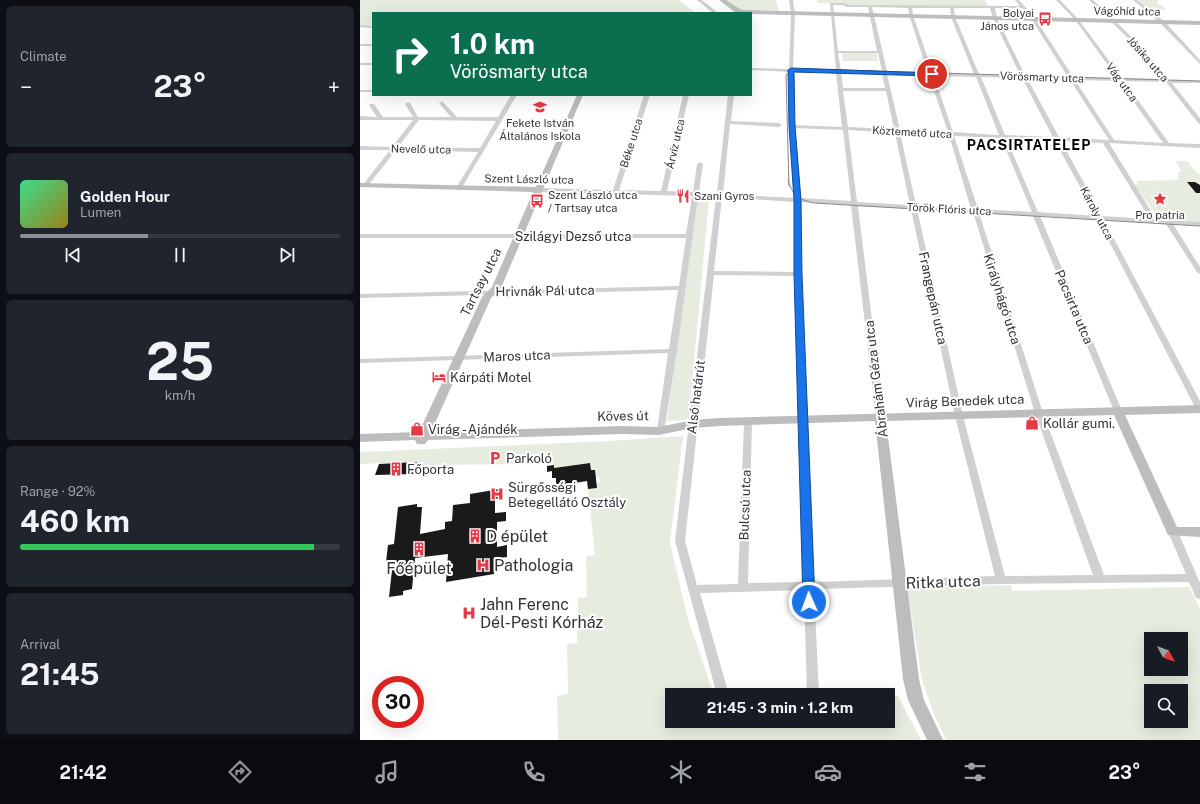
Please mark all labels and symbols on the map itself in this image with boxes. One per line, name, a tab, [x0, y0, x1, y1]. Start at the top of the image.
street label: Vágóhíd utca	[1094, 4, 1160, 18]
place label: Bolyai János utca	[980, 7, 1034, 32]
bus stop icon: Bolyai János utca	[1037, 11, 1053, 27]
street label: Jósika utca	[1125, 34, 1171, 84]
pin	[915, 57, 949, 91]
street label: Vág utca	[1104, 60, 1140, 104]
street label: Vörösmarty utca	[1000, 70, 1084, 84]
school or university icon: Fekete István Általános Iskola	[532, 99, 548, 115]
place label: Fekete István Általános Iskola	[499, 117, 581, 142]
street label: Béke utca	[617, 117, 645, 169]
street label: Árvíz utca	[662, 118, 687, 170]
street label: Köztemető utca	[872, 124, 952, 140]
district label: PACSIRTATELEP	[967, 137, 1091, 153]
street label: Nevelő utca	[391, 142, 451, 156]
street label: Szent László utca	[484, 172, 574, 186]
street label: Károly utca	[1078, 185, 1116, 241]
restaurant icon: Szani Gyros	[675, 188, 691, 204]
place label: Szent László utca / Tartsay utca	[548, 189, 637, 214]
place label: Szani Gyros	[694, 190, 755, 202]
place icon: Pro patria	[1152, 191, 1168, 207]
bus stop icon: Szent László utca / Tartsay utca	[529, 193, 545, 209]
street label: Török Flóris utca	[906, 201, 992, 217]
place label: Pro patria	[1135, 209, 1185, 221]
street label: Szilágyi Dezső utca	[515, 229, 631, 244]
street label: Tartsay utca	[457, 245, 505, 319]
street label: Frangepán utca	[916, 250, 950, 346]
street label: Királyhágó utca	[980, 252, 1024, 346]
street label: Pacsirta utca	[1052, 268, 1096, 346]
street label: Hrivnák Pál utca	[495, 283, 595, 299]
street label: Ábrahám Géza utca	[860, 319, 891, 439]
street label: Maros utca	[483, 347, 551, 365]
street label: Alsó határút	[684, 359, 708, 435]
hotel icon: Kárpáti Motel	[431, 369, 447, 385]
place label: Kárpáti Motel	[450, 370, 532, 385]
street label: Virág Benedek utca	[906, 391, 1024, 411]
street label: Köves út	[597, 408, 649, 424]
shop icon: Kollár gumi.	[1024, 415, 1040, 431]
place label: Kollár gumi.	[1043, 416, 1115, 431]
shop icon: Virág - Ajándék	[409, 421, 425, 437]
place label: Virág - Ajándék	[428, 422, 518, 437]
parking icon: Parkoló	[487, 450, 503, 466]
place label: Parkoló	[506, 451, 552, 466]
building icon: Főporta	[388, 461, 404, 477]
place label: Főporta	[407, 462, 454, 477]
street label: Bulcsú utca	[736, 469, 754, 541]
place label: Sürgősségi Betegellátó Osztály	[508, 480, 626, 510]
hospital icon: Sürgősségi Betegellátó Osztály	[489, 486, 505, 502]
place label: D épület	[486, 527, 548, 546]
building icon: D épület	[467, 528, 483, 544]
building icon: Főépület	[411, 541, 427, 557]
place label: Pathologia	[494, 556, 573, 575]
hospital icon: Pathologia	[475, 557, 491, 573]
place label: Főépület	[386, 559, 452, 578]
street label: Ritka utca	[905, 571, 981, 593]
position arrow	[788, 581, 830, 623]
place label: Jahn Ferenc Dél-Pesti Kórház	[480, 595, 604, 632]
hospital icon: Jahn Ferenc Dél-Pesti Kórház	[461, 605, 477, 621]
north arrow	[1144, 632, 1188, 676]
speed limit sign: 30	[372, 676, 424, 728]

